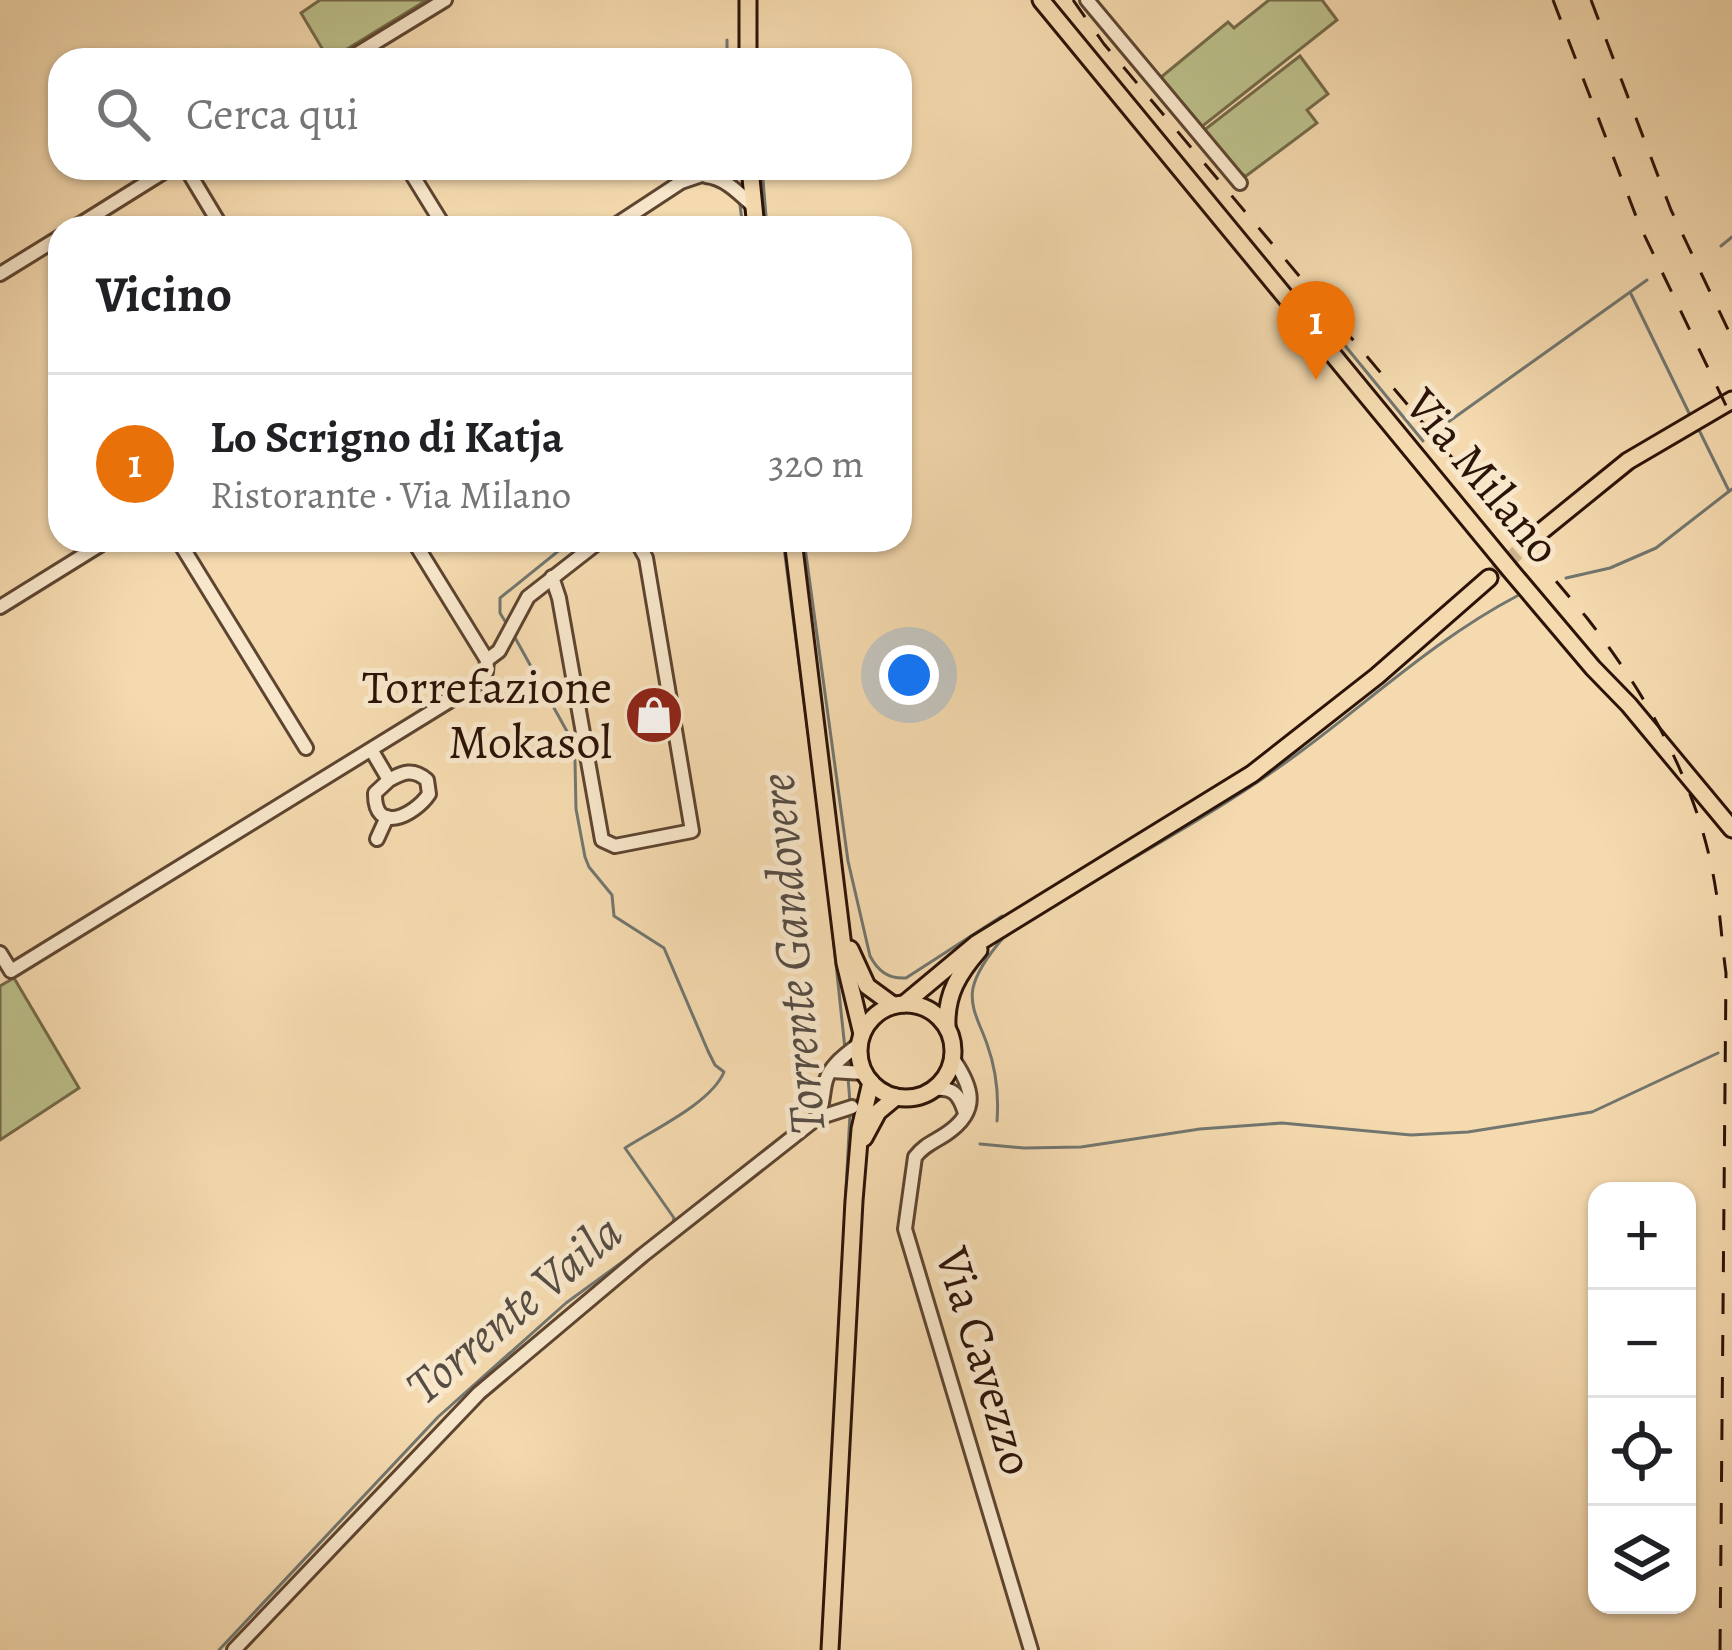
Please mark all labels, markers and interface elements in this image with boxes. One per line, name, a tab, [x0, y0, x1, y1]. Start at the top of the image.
search box	[48, 48, 912, 180]
icon: search	[90, 81, 156, 147]
text: Cerca qui	[186, 83, 359, 145]
text: Vicino	[96, 259, 232, 329]
pin: 1	[1277, 281, 1355, 380]
street label: Via Milano	[1389, 373, 1576, 578]
text: Lo Scrigno di Katja	[210, 406, 564, 468]
text: 1	[128, 437, 142, 490]
text: 320 m	[768, 437, 864, 490]
text: Ristorante · Via Milano	[210, 468, 571, 521]
your location	[879, 645, 939, 705]
place label: Torrefazione Mokasol	[362, 654, 612, 775]
shop icon: Torrefazione Mokasol	[623, 684, 685, 746]
water label: Torrente Gandovere	[741, 771, 843, 1137]
map controls	[1588, 1182, 1696, 1614]
button: +	[1588, 1182, 1696, 1290]
water label: Torrente Vaila	[391, 1198, 637, 1420]
street label: Via Cavezzo	[919, 1238, 1051, 1483]
button: −	[1588, 1290, 1696, 1398]
button: locate	[1588, 1398, 1696, 1506]
button: layers	[1588, 1506, 1696, 1614]

